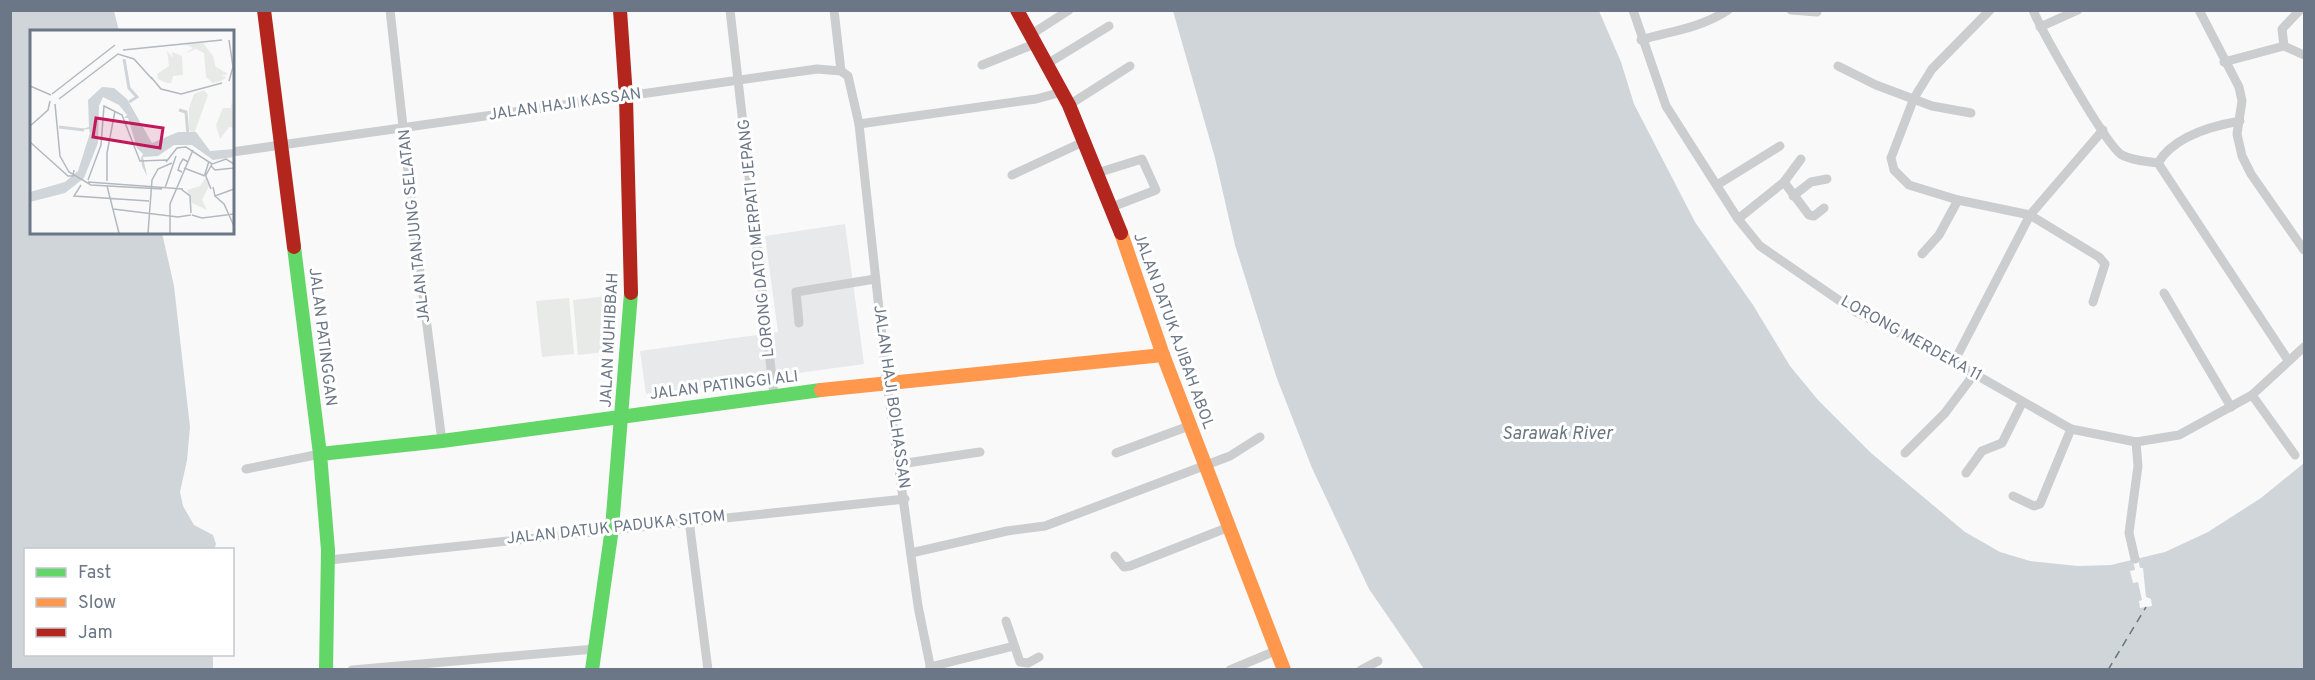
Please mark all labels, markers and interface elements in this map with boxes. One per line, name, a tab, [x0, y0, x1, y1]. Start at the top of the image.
inset map	[30, 30, 234, 234]
street label: JALAN HAJI KASSAN	[487, 84, 643, 126]
street label: LORONG DATO MERPATI JEPANG	[735, 118, 779, 358]
street label: JALAN TANJUNG SELATAN	[395, 128, 435, 324]
street label: JALAN DATUK AJIBAH ABOL	[1128, 230, 1218, 432]
street label: JALAN PATINGGAN	[304, 266, 340, 408]
street label: JALAN MUHIBBAH	[596, 272, 624, 408]
street label: LORONG MERDEKA 11	[1837, 292, 1985, 386]
street label: JALAN HAJI BOLHASSAN	[868, 304, 914, 490]
street label: JALAN PATINGGI ALI	[648, 367, 800, 405]
water label: Sarawak River	[1502, 423, 1614, 446]
street label: JALAN DATUK PADUKA SITOM	[506, 507, 726, 549]
legend	[24, 548, 234, 656]
text: Fast	[78, 562, 111, 585]
text: Slow	[78, 592, 116, 615]
text: Jam	[78, 622, 113, 645]

